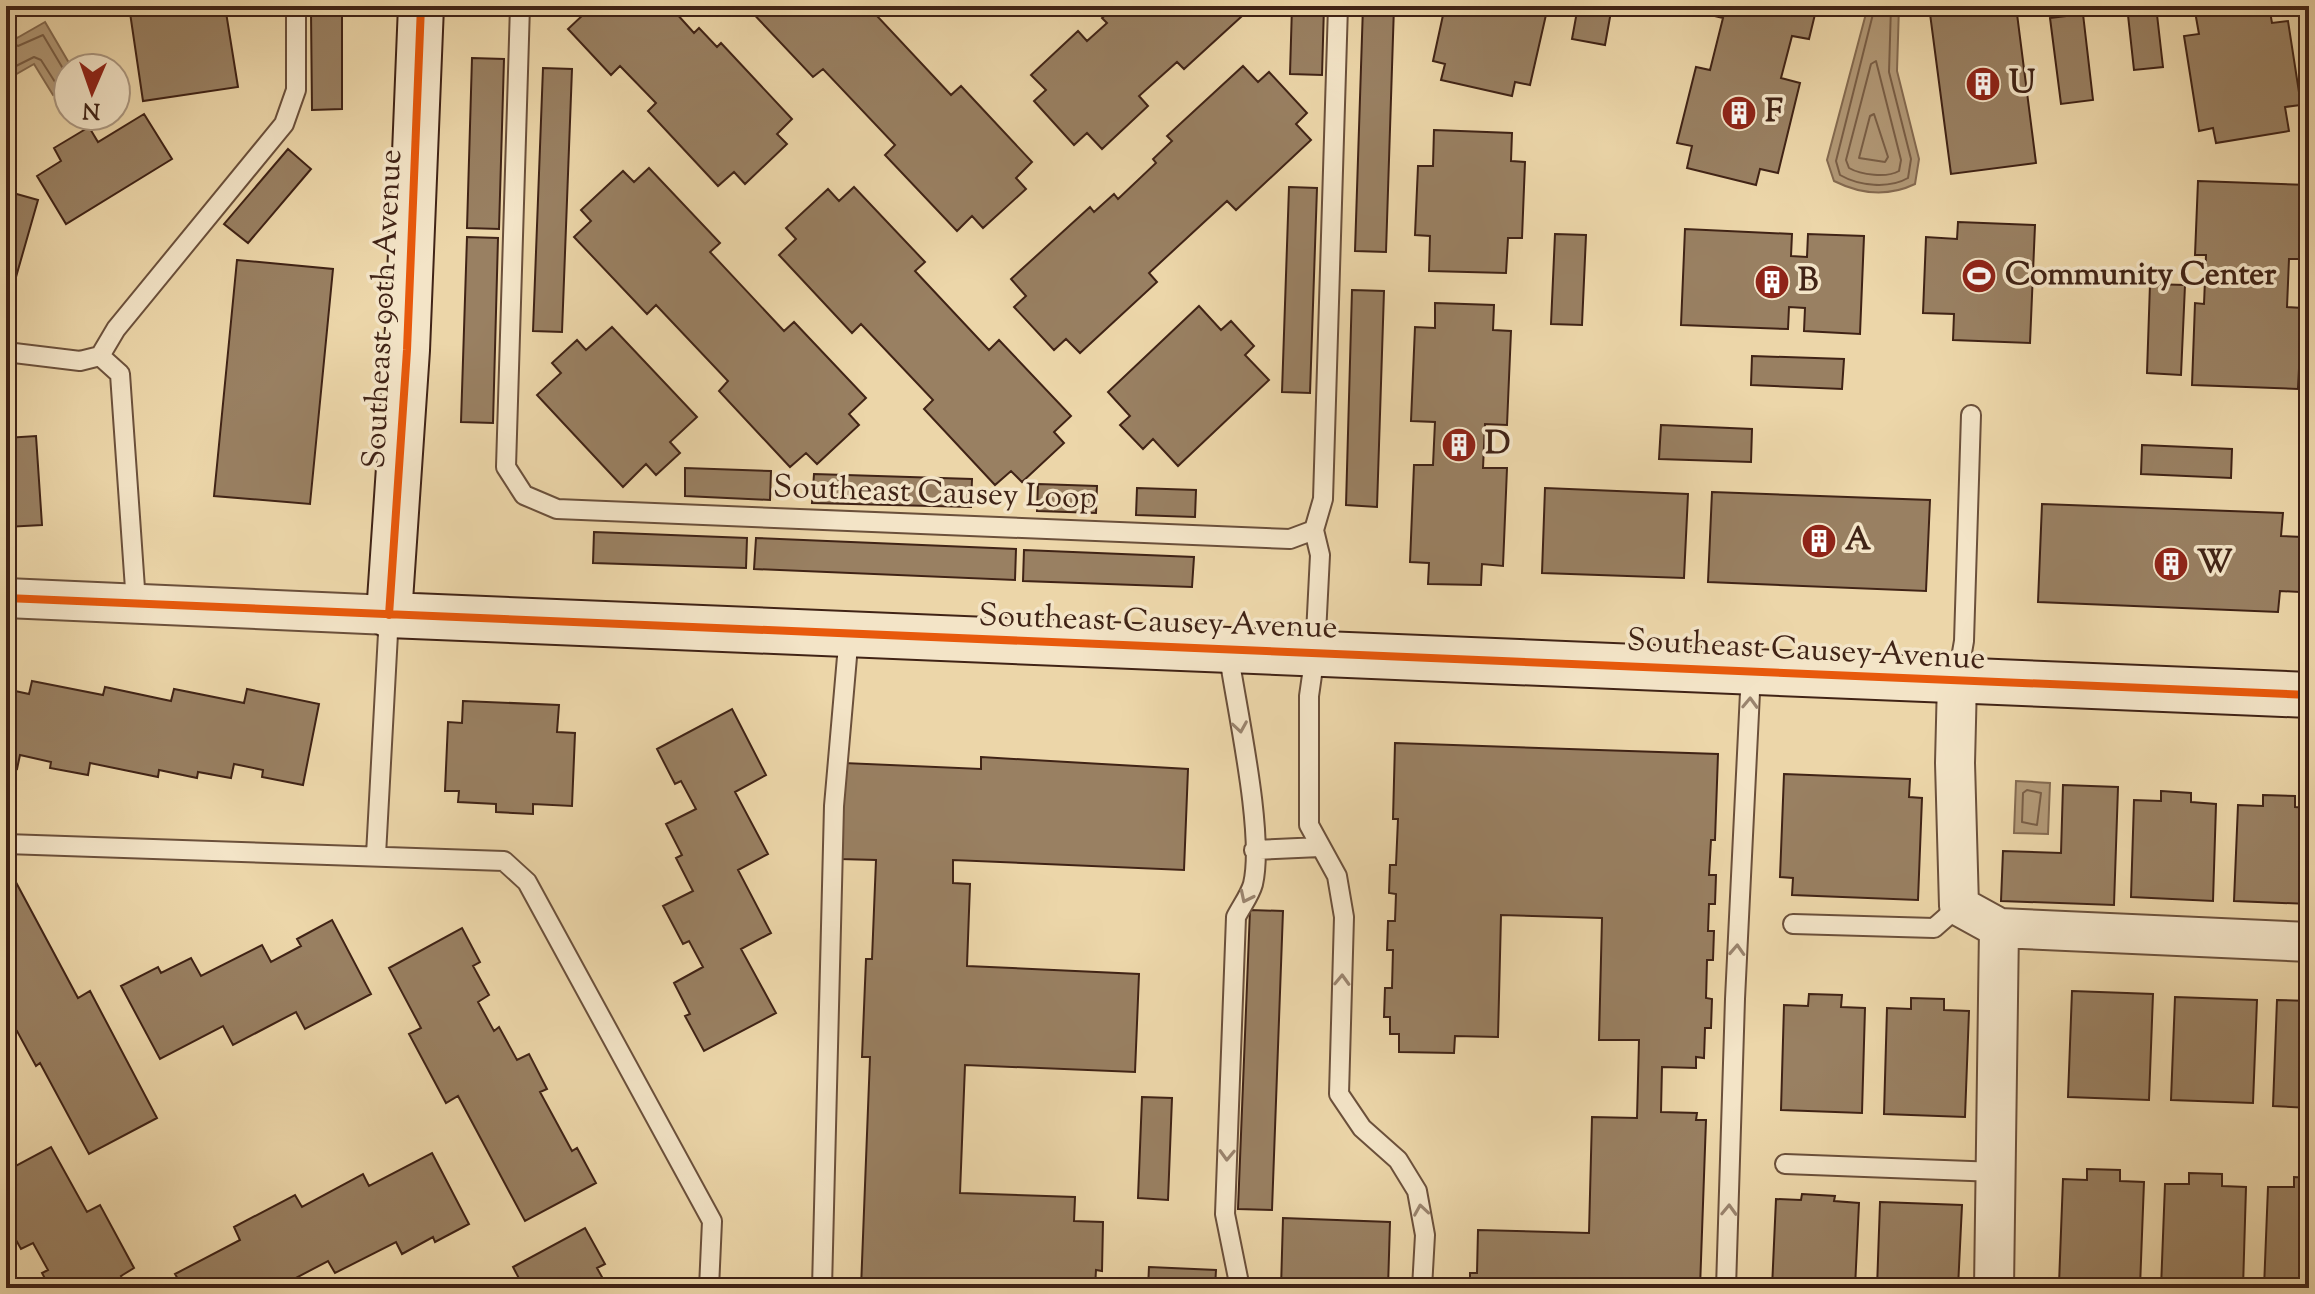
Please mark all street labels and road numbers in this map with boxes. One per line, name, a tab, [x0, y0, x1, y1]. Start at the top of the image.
street label: Southeast 90th Avenue	[353, 148, 415, 470]
street label: Southeast Causey Loop	[772, 465, 1098, 523]
street label: Southeast Causey Avenue	[978, 594, 1338, 652]
street label: Southeast Causey Avenue	[1625, 619, 1987, 683]

